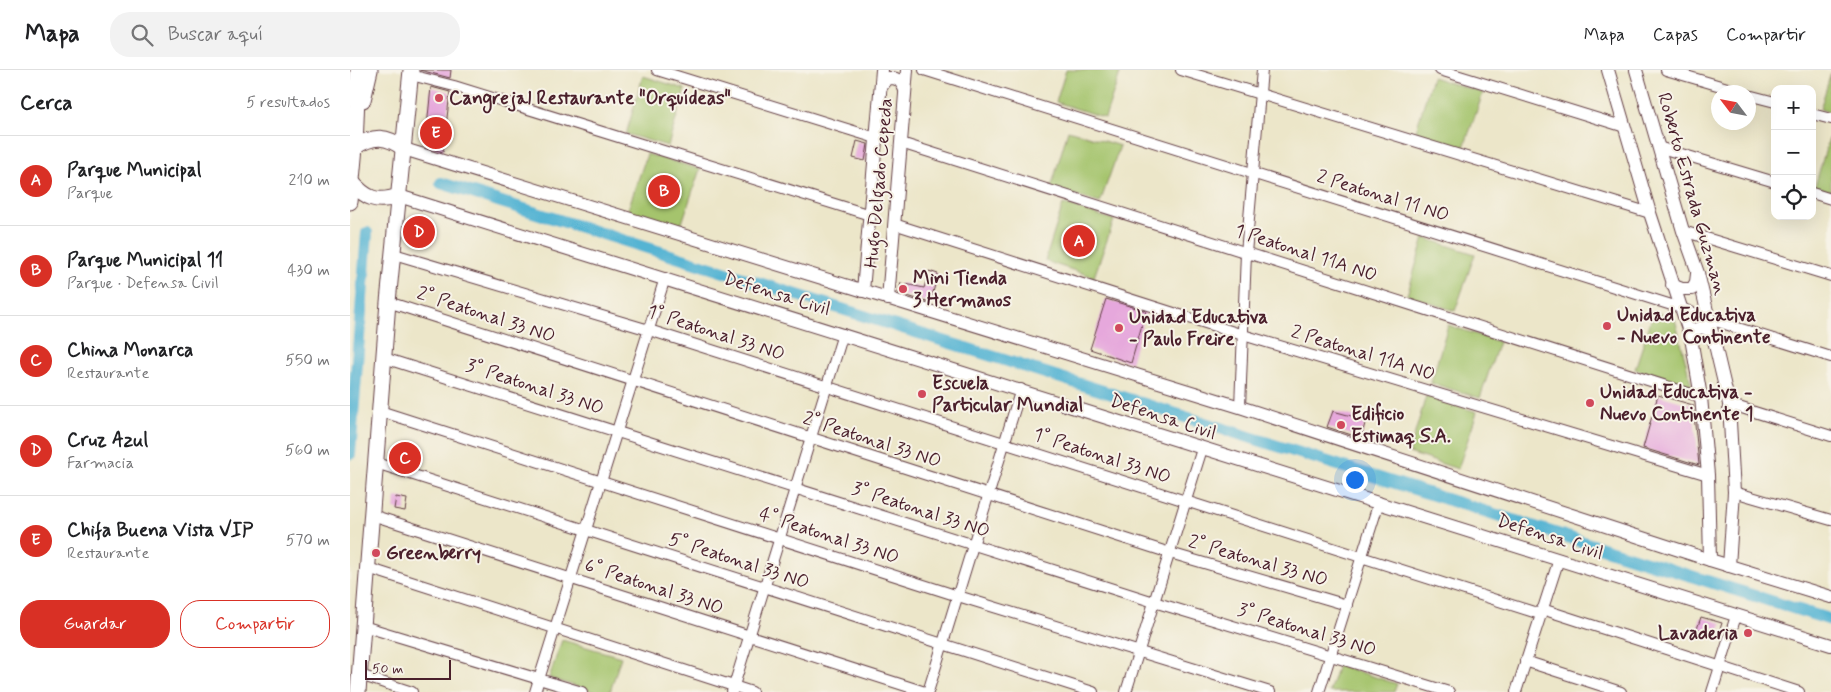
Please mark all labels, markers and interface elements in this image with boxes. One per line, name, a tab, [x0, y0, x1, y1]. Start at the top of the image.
search box	[110, 12, 460, 57]
text: Mapa	[25, 19, 80, 50]
icon: search	[128, 21, 156, 49]
text: Buscar aquí	[168, 22, 263, 47]
text: Mapa	[1584, 23, 1625, 47]
text: Capas	[1653, 23, 1698, 47]
text: Compartir	[1726, 23, 1806, 47]
north arrow	[1711, 85, 1756, 130]
map controls	[1771, 85, 1816, 220]
button: +	[1771, 85, 1816, 130]
place label: Cangrejal Restaurante "Orquídeas"	[449, 86, 731, 114]
text: Cerca	[20, 89, 73, 117]
street label: Roberto Estrada Guzman	[1651, 90, 1733, 298]
text: 5 resultados	[246, 92, 330, 113]
marker: Cangrejal Restaurante "Orquídeas"	[433, 92, 445, 104]
street label: Hugo Delgado Cepeda	[859, 97, 902, 269]
pin: E	[420, 114, 452, 152]
button: −	[1771, 130, 1816, 175]
text: Parque Municipal	[67, 158, 202, 183]
street label: 2 Peatonal 11 NO	[1314, 164, 1452, 228]
text: A	[31, 170, 41, 191]
text: 210 m	[289, 170, 330, 191]
pin: B	[648, 172, 680, 210]
button: locate	[1771, 175, 1816, 220]
text: Parque	[67, 183, 113, 204]
pin: D	[403, 213, 435, 251]
street label: 1 Peatonal 11A NO	[1232, 218, 1380, 288]
pin: A	[1063, 222, 1095, 260]
text: Parque Municipal 11	[67, 248, 223, 273]
text: B	[31, 260, 41, 281]
text: 430 m	[287, 260, 330, 281]
street label: Defensa Civil	[720, 266, 834, 322]
place label: Mini Tienda 3 Hermanos	[913, 266, 1012, 313]
text: Parque · Defensa Civil	[67, 273, 219, 294]
street label: 2° Peatonal 33 NO	[414, 281, 558, 349]
marker: Mini Tienda 3 Hermanos	[897, 283, 909, 295]
street label: 1° Peatonal 33 NO	[644, 299, 788, 367]
place label: Unidad Educativa - Nuevo Continente	[1617, 303, 1771, 350]
place label: Unidad Educativa - Paulo Freire	[1129, 305, 1268, 352]
street label: 2 Peatonal 11A NO	[1288, 319, 1438, 387]
marker: Unidad Educativa - Nuevo Continente	[1601, 320, 1613, 332]
marker: Unidad Educativa - Paulo Freire	[1113, 322, 1125, 334]
text: China Monarca	[67, 338, 193, 363]
text: C	[30, 350, 42, 371]
text: 550 m	[285, 350, 330, 371]
street label: 3° Peatonal 33 NO	[463, 353, 607, 421]
text: Restaurante	[67, 363, 149, 384]
place label: Escuela Particular Mundial	[932, 371, 1084, 418]
place label: Unidad Educativa - Nuevo Continente 1	[1600, 380, 1754, 427]
marker: Escuela Particular Mundial	[916, 388, 928, 400]
street label: Defensa Civil	[1106, 388, 1220, 446]
marker: Unidad Educativa - Nuevo Continente 1	[1584, 397, 1596, 409]
place label: Edificio Estimaq S.A.	[1351, 402, 1451, 449]
street label: 2° Peatonal 33 NO	[800, 406, 944, 474]
marker: Edificio Estimaq S.A.	[1335, 419, 1347, 431]
street label: 1° Peatonal 33 NO	[1030, 422, 1174, 490]
text: Cruz Azul	[67, 428, 148, 453]
pin: C	[389, 439, 421, 477]
text: D	[30, 440, 42, 461]
text: 560 m	[285, 440, 330, 461]
text: Farmacia	[67, 453, 134, 474]
your location	[1342, 467, 1368, 493]
street label: 3° Peatonal 33 NO	[849, 476, 993, 544]
street label: 4° Peatonal 33 NO	[756, 502, 902, 570]
street label: Defensa Civil	[1493, 508, 1607, 566]
text: Chifa Buena Vista VIP	[67, 518, 253, 543]
street label: 5° Peatonal 33 NO	[666, 527, 812, 595]
street label: 2° Peatonal 33 NO	[1185, 529, 1331, 593]
text: E	[31, 530, 41, 551]
text: 570 m	[286, 530, 330, 551]
place label: Greenberry	[386, 541, 481, 566]
text: Restaurante	[67, 543, 149, 564]
marker: Greenberry	[370, 547, 382, 559]
street label: 6° Peatonal 33 NO	[581, 553, 727, 621]
street label: 3° Peatonal 33 NO	[1235, 597, 1379, 663]
button: Guardar	[20, 600, 170, 648]
button: Compartir	[180, 600, 330, 648]
place label: Lavaderia	[1658, 621, 1738, 646]
marker: Lavaderia	[1742, 627, 1754, 639]
scale bar	[365, 657, 451, 680]
text: 50 m	[372, 660, 403, 678]

